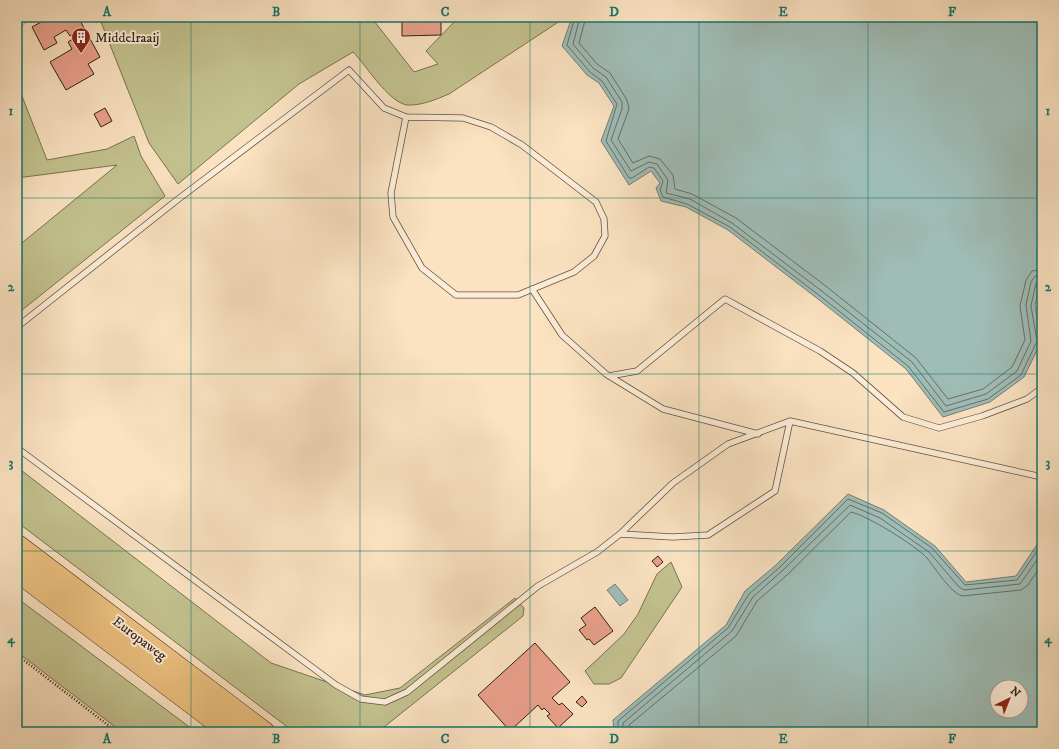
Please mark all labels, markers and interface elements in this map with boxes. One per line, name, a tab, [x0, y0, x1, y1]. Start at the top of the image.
text: A	[102, 4, 112, 20]
text: B	[272, 4, 280, 20]
text: C	[441, 4, 450, 20]
text: D	[609, 4, 619, 20]
text: E	[778, 4, 788, 20]
text: F	[948, 4, 957, 20]
building icon: Middelraaij	[70, 26, 92, 54]
place label: Middelraaij	[95, 29, 159, 47]
text: 1	[9, 103, 14, 119]
text: 1	[1046, 103, 1051, 119]
text: 2	[8, 279, 15, 295]
text: 2	[1045, 279, 1052, 295]
text: 3	[9, 455, 14, 471]
text: 3	[1046, 455, 1051, 471]
street label: Europaweg	[109, 613, 170, 665]
text: 4	[6, 631, 15, 648]
text: 4	[1043, 631, 1052, 648]
north arrow	[989, 679, 1029, 719]
text: N	[1007, 684, 1023, 701]
text: A	[102, 731, 112, 747]
text: B	[272, 731, 280, 747]
text: C	[441, 731, 450, 747]
text: D	[609, 731, 619, 747]
text: E	[778, 731, 788, 747]
text: F	[948, 731, 957, 747]

